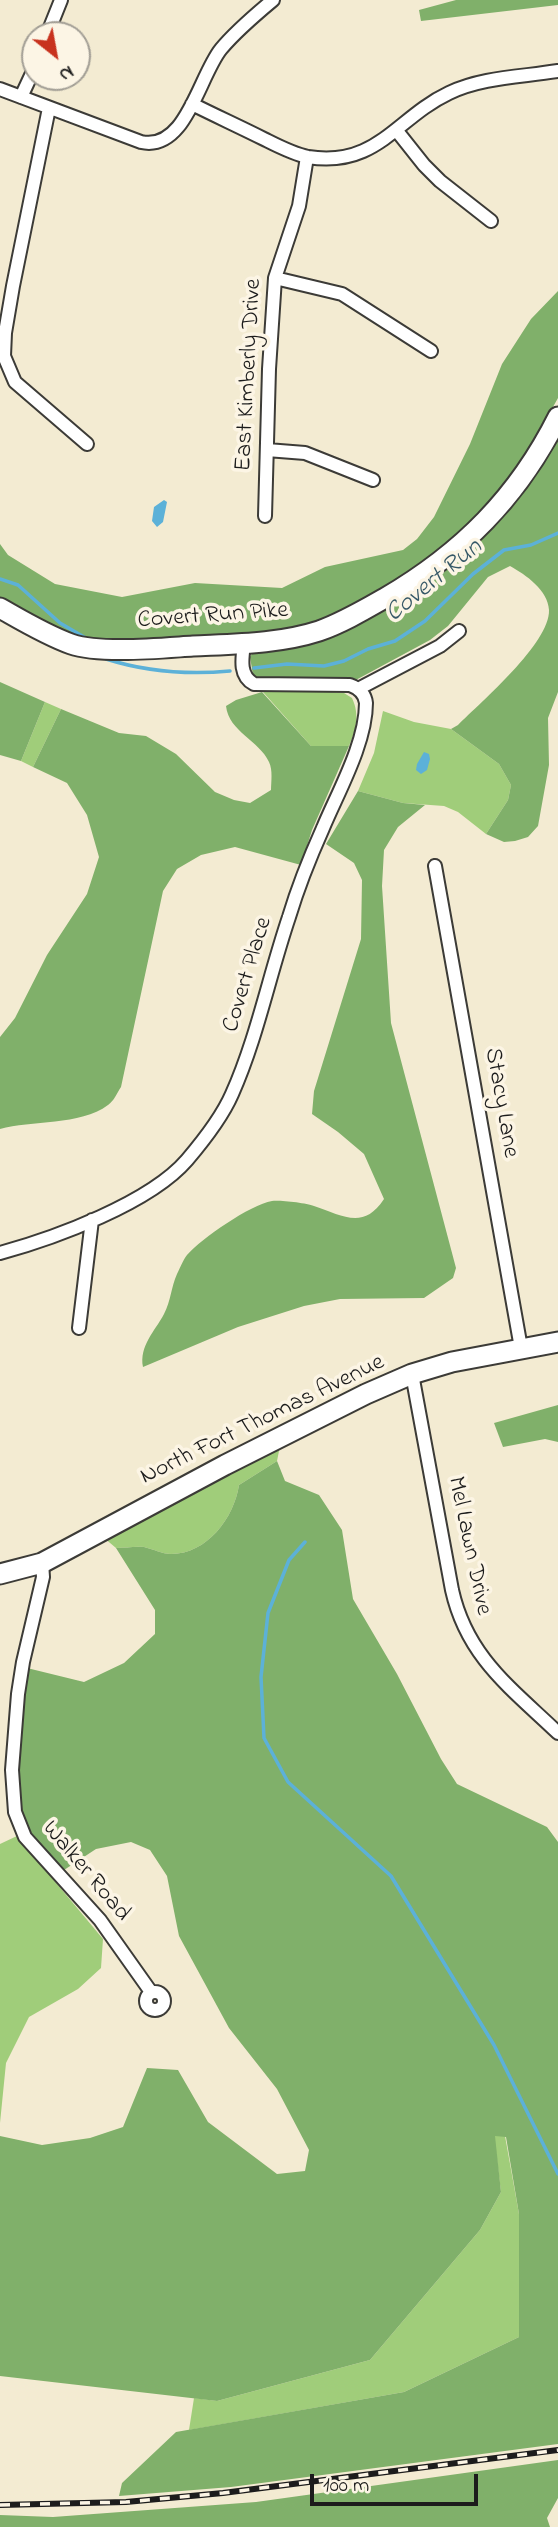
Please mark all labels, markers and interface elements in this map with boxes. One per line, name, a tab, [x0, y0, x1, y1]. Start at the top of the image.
north arrow	[21, 21, 91, 91]
text: N	[54, 58, 79, 88]
street label: East Kimberly Drive	[231, 278, 269, 472]
water label: Covert Run	[380, 534, 490, 630]
street label: Covert Run Pike	[137, 597, 289, 637]
street label: Covert Place	[218, 914, 280, 1036]
street label: Stacy Lane	[476, 1046, 524, 1160]
street label: North Fort Thomas Avenue	[136, 1349, 390, 1493]
street label: Mel Lawn Drive	[439, 1474, 497, 1618]
street label: Walker Road	[35, 1816, 135, 1928]
scale bar	[313, 2460, 481, 2504]
text: 100 m	[323, 2471, 369, 2501]

